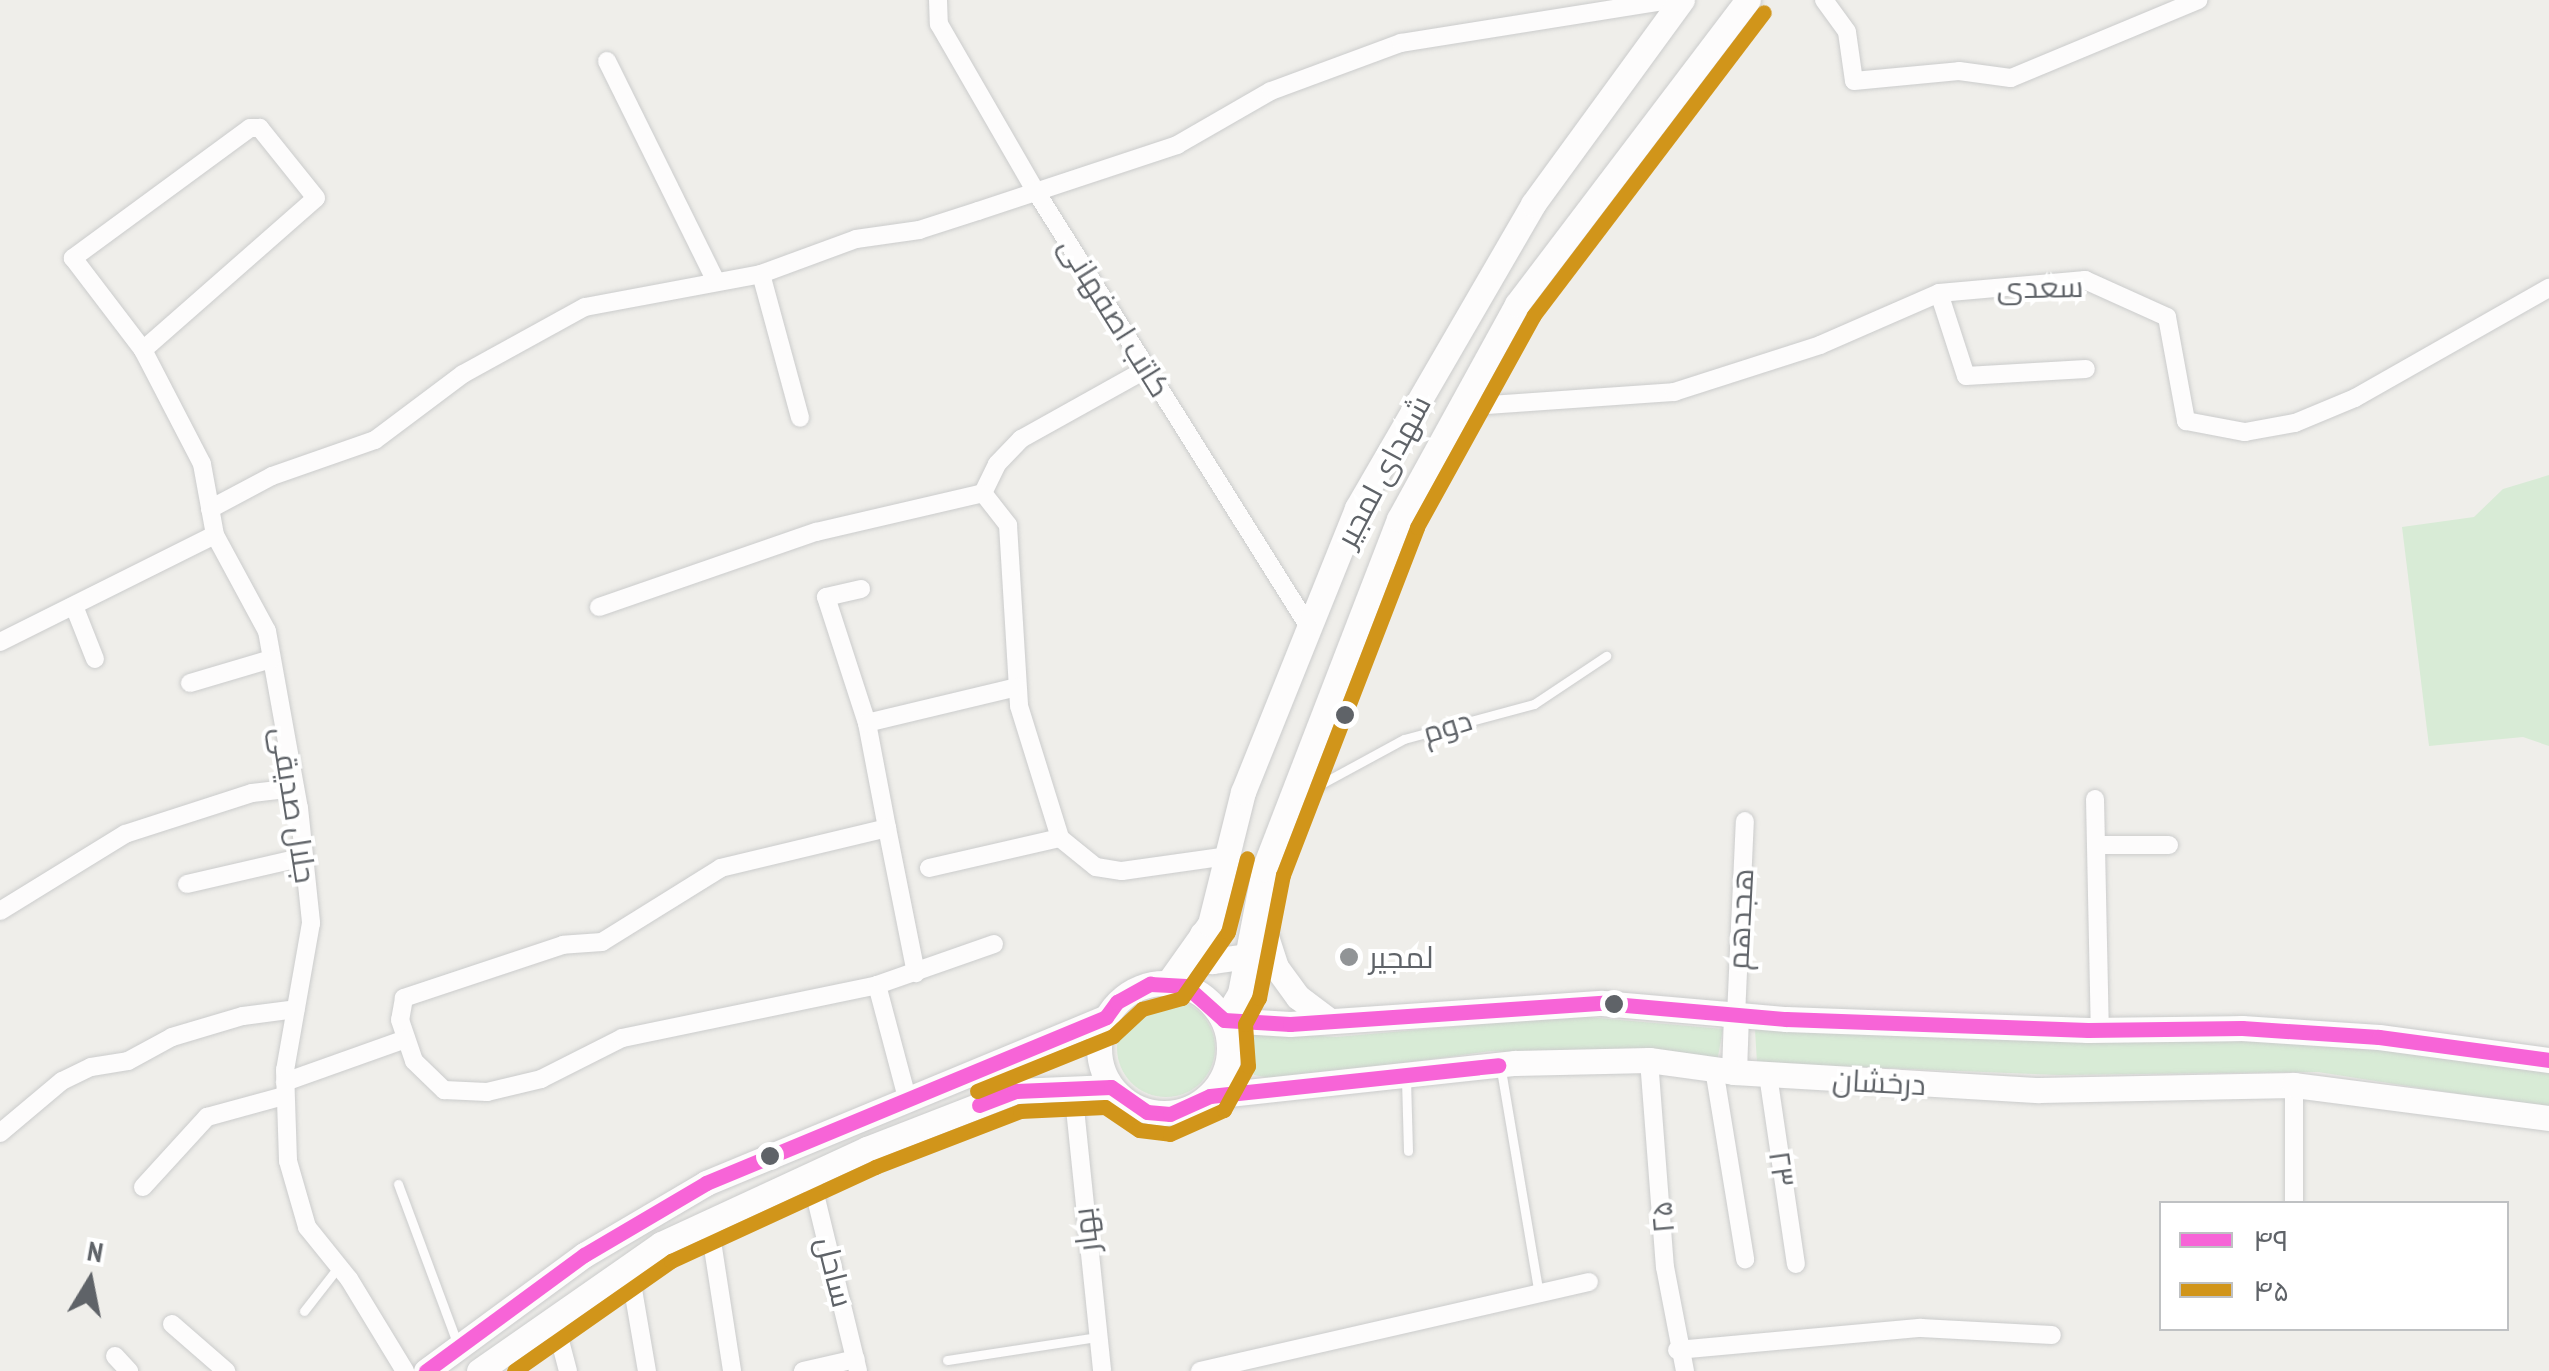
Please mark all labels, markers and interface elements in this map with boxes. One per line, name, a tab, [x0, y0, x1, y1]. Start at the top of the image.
street label: کاتب اصفهانی	[1052, 231, 1178, 403]
street label: سعدی	[1996, 268, 2084, 306]
street label: شهدای لمجیر	[1328, 389, 1438, 553]
street label: دوم	[1418, 702, 1476, 750]
unlabelled marker	[1335, 705, 1355, 725]
street label: جلال صدیقی	[264, 724, 324, 886]
street label: هجدهم	[1719, 867, 1761, 971]
place label: لمجیر	[1369, 939, 1433, 975]
marker: لمجیر	[1338, 946, 1360, 968]
unlabelled marker	[1604, 994, 1624, 1014]
street label: درخشان	[1831, 1062, 1927, 1102]
unlabelled marker	[760, 1146, 780, 1166]
street label: ۲۳	[1762, 1149, 1802, 1189]
street label: ۲۵	[1643, 1199, 1681, 1235]
legend	[2159, 1201, 2509, 1331]
street label: بهار	[1064, 1206, 1106, 1254]
text: ۴۹	[2253, 1220, 2289, 1259]
north arrow	[40, 1231, 140, 1331]
text: N	[85, 1231, 106, 1270]
street label: ساحل	[809, 1233, 861, 1311]
text: ۴۵	[2253, 1270, 2289, 1309]

